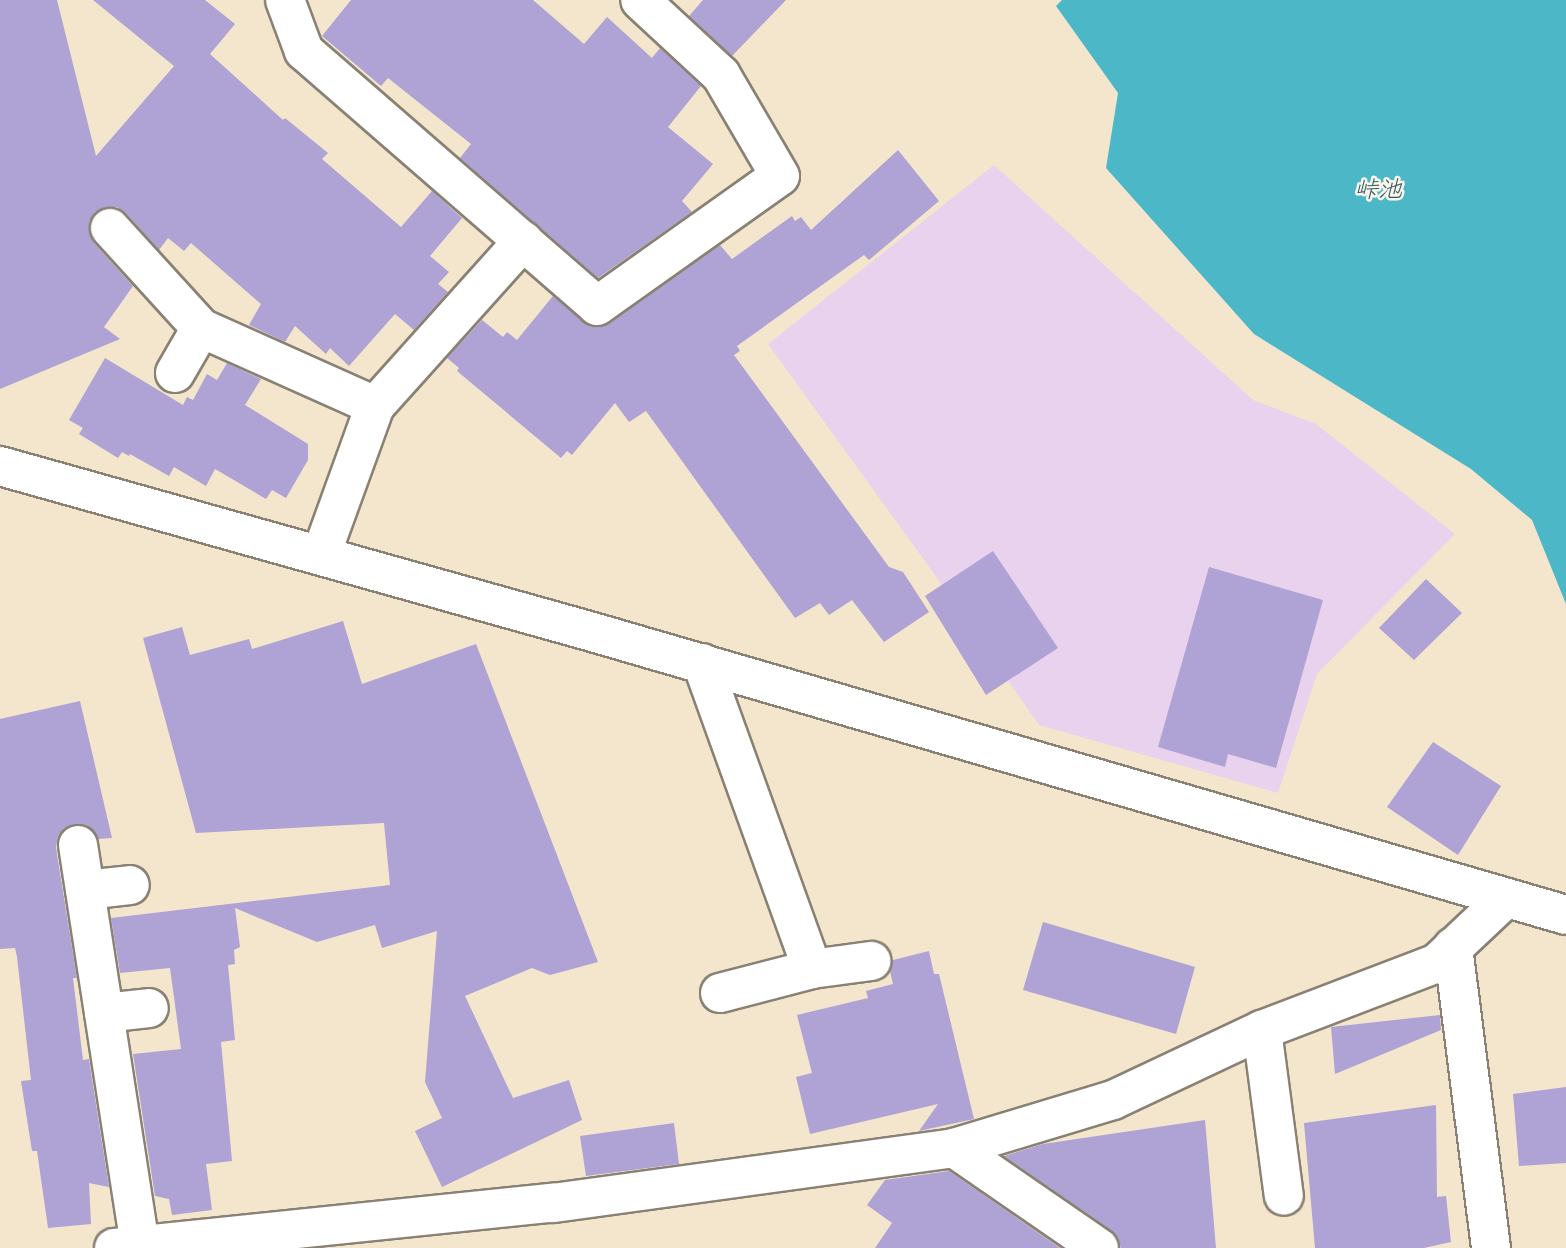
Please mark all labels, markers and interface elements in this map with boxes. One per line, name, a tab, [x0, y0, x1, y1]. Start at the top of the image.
water label: 峠池	[1354, 176, 1402, 204]

